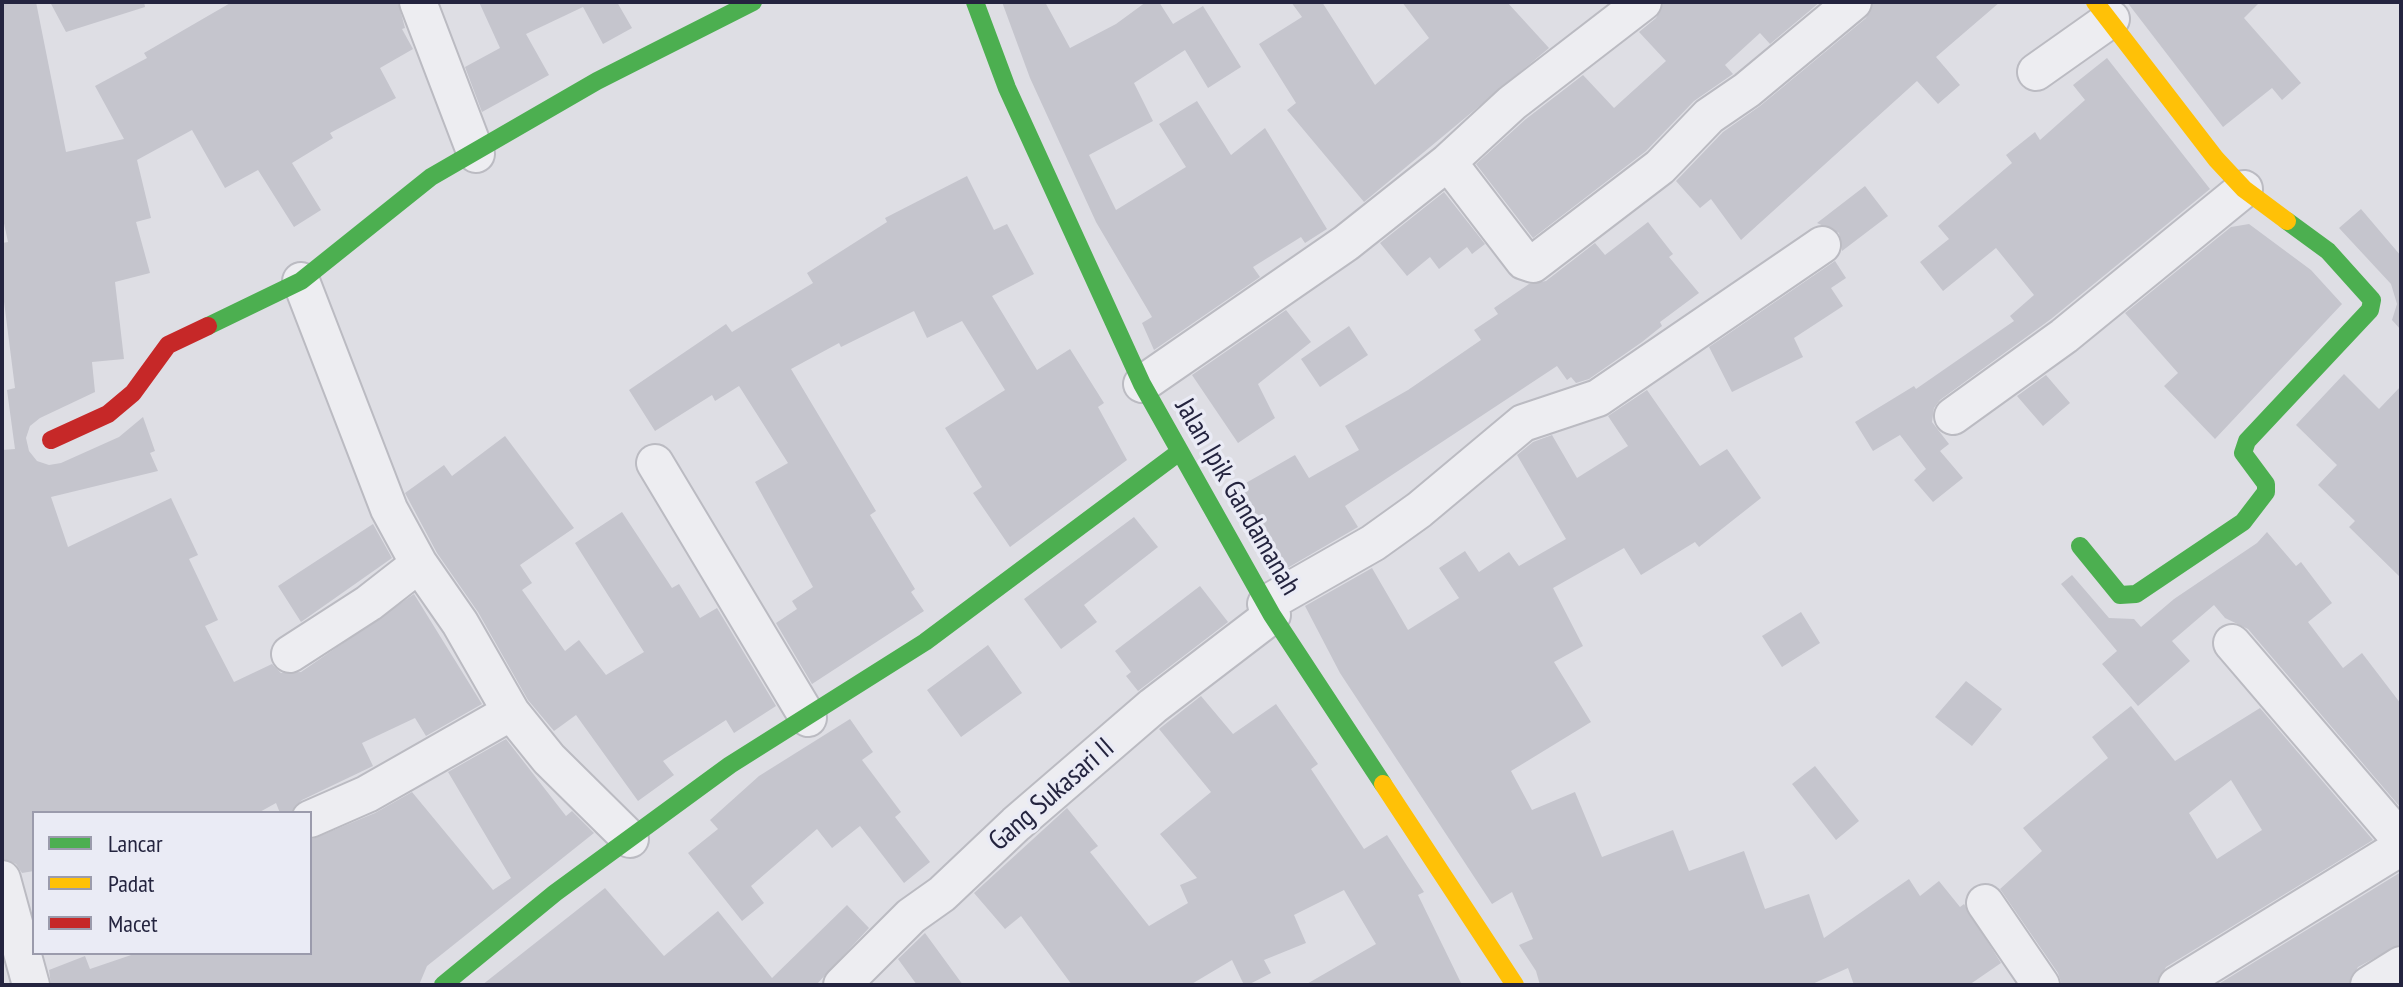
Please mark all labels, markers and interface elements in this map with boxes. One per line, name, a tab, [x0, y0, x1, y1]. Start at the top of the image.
street label: Jalan Ipik Gandamanah	[1167, 393, 1307, 601]
street label: Gang Sukasari II	[983, 732, 1121, 858]
legend	[32, 811, 312, 955]
text: Lancar	[108, 828, 162, 859]
text: Padat	[108, 868, 154, 899]
text: Macet	[108, 908, 158, 939]

